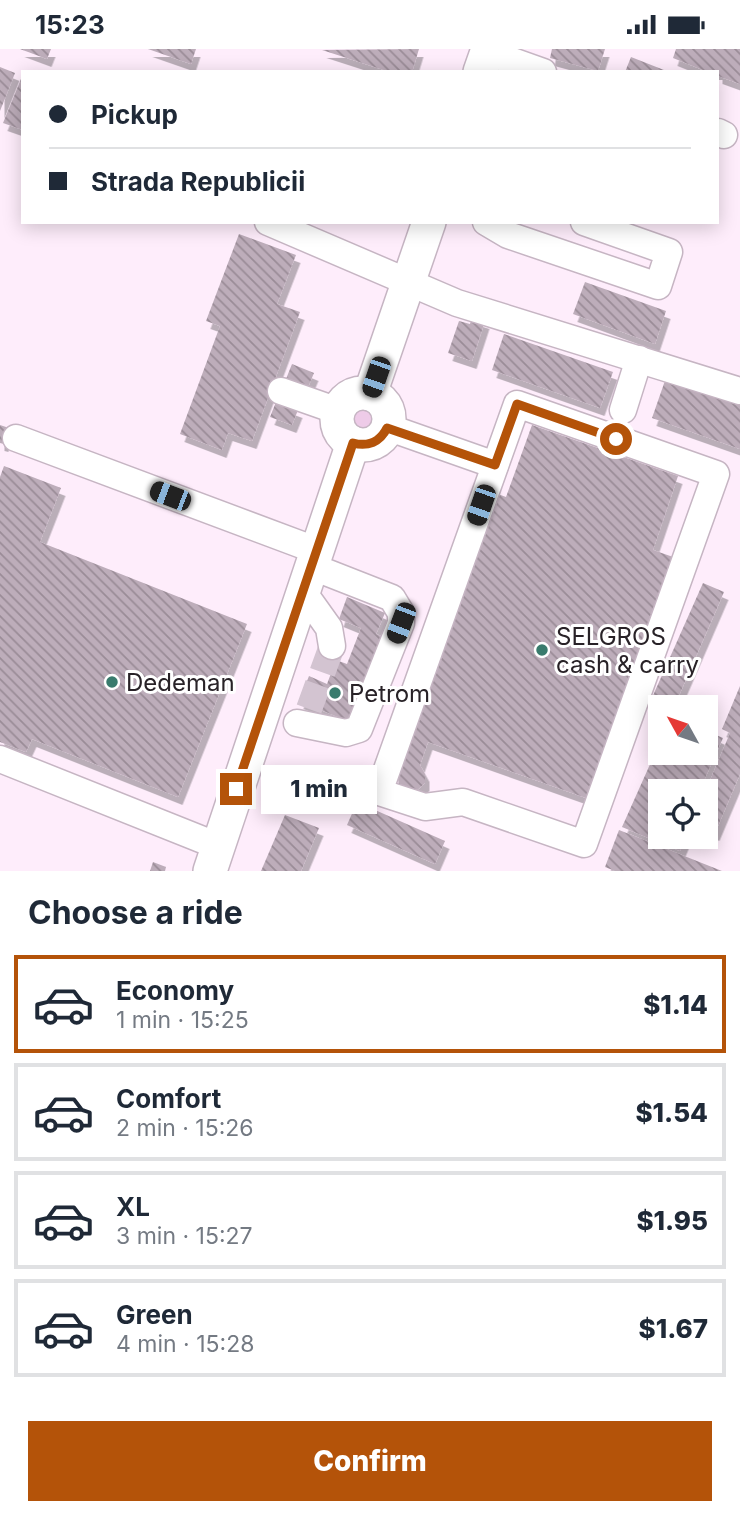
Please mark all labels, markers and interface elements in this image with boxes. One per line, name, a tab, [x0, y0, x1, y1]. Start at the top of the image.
text: 15:23	[35, 9, 105, 40]
text: Pickup	[91, 99, 178, 130]
text: Strada Republicii	[91, 166, 305, 197]
car	[360, 354, 393, 400]
route start	[600, 423, 632, 455]
car	[147, 479, 194, 513]
car	[465, 482, 498, 528]
car	[384, 600, 419, 646]
place label: SELGROS cash & carry	[556, 622, 699, 679]
marker: SELGROS cash & carry	[534, 642, 550, 658]
place label: Dedeman	[126, 668, 235, 697]
marker: Dedeman	[104, 674, 120, 690]
place label: Petrom	[349, 679, 430, 708]
marker: Petrom	[327, 685, 343, 701]
north arrow	[648, 695, 718, 765]
map controls	[648, 695, 718, 849]
callout: 1 min	[260, 765, 376, 813]
route end	[220, 773, 252, 805]
text: 1 min	[290, 775, 348, 803]
button: locate	[648, 779, 718, 849]
text: Choose a ride	[28, 893, 243, 932]
icon: car	[32, 973, 95, 1036]
text: Economy	[116, 975, 234, 1006]
text: $1.14	[643, 989, 708, 1020]
text: 1 min · 15:25	[116, 1006, 249, 1034]
icon: car	[32, 1081, 95, 1144]
text: Comfort	[116, 1083, 221, 1114]
text: $1.54	[635, 1097, 708, 1128]
text: 2 min · 15:26	[116, 1114, 254, 1142]
icon: car	[32, 1189, 95, 1252]
text: XL	[116, 1191, 150, 1222]
text: $1.95	[636, 1205, 708, 1236]
text: 3 min · 15:27	[116, 1222, 253, 1250]
icon: car	[32, 1297, 95, 1360]
text: Green	[116, 1299, 193, 1330]
text: $1.67	[639, 1313, 708, 1344]
text: 4 min · 15:28	[116, 1330, 254, 1358]
button: Confirm	[28, 1421, 712, 1501]

